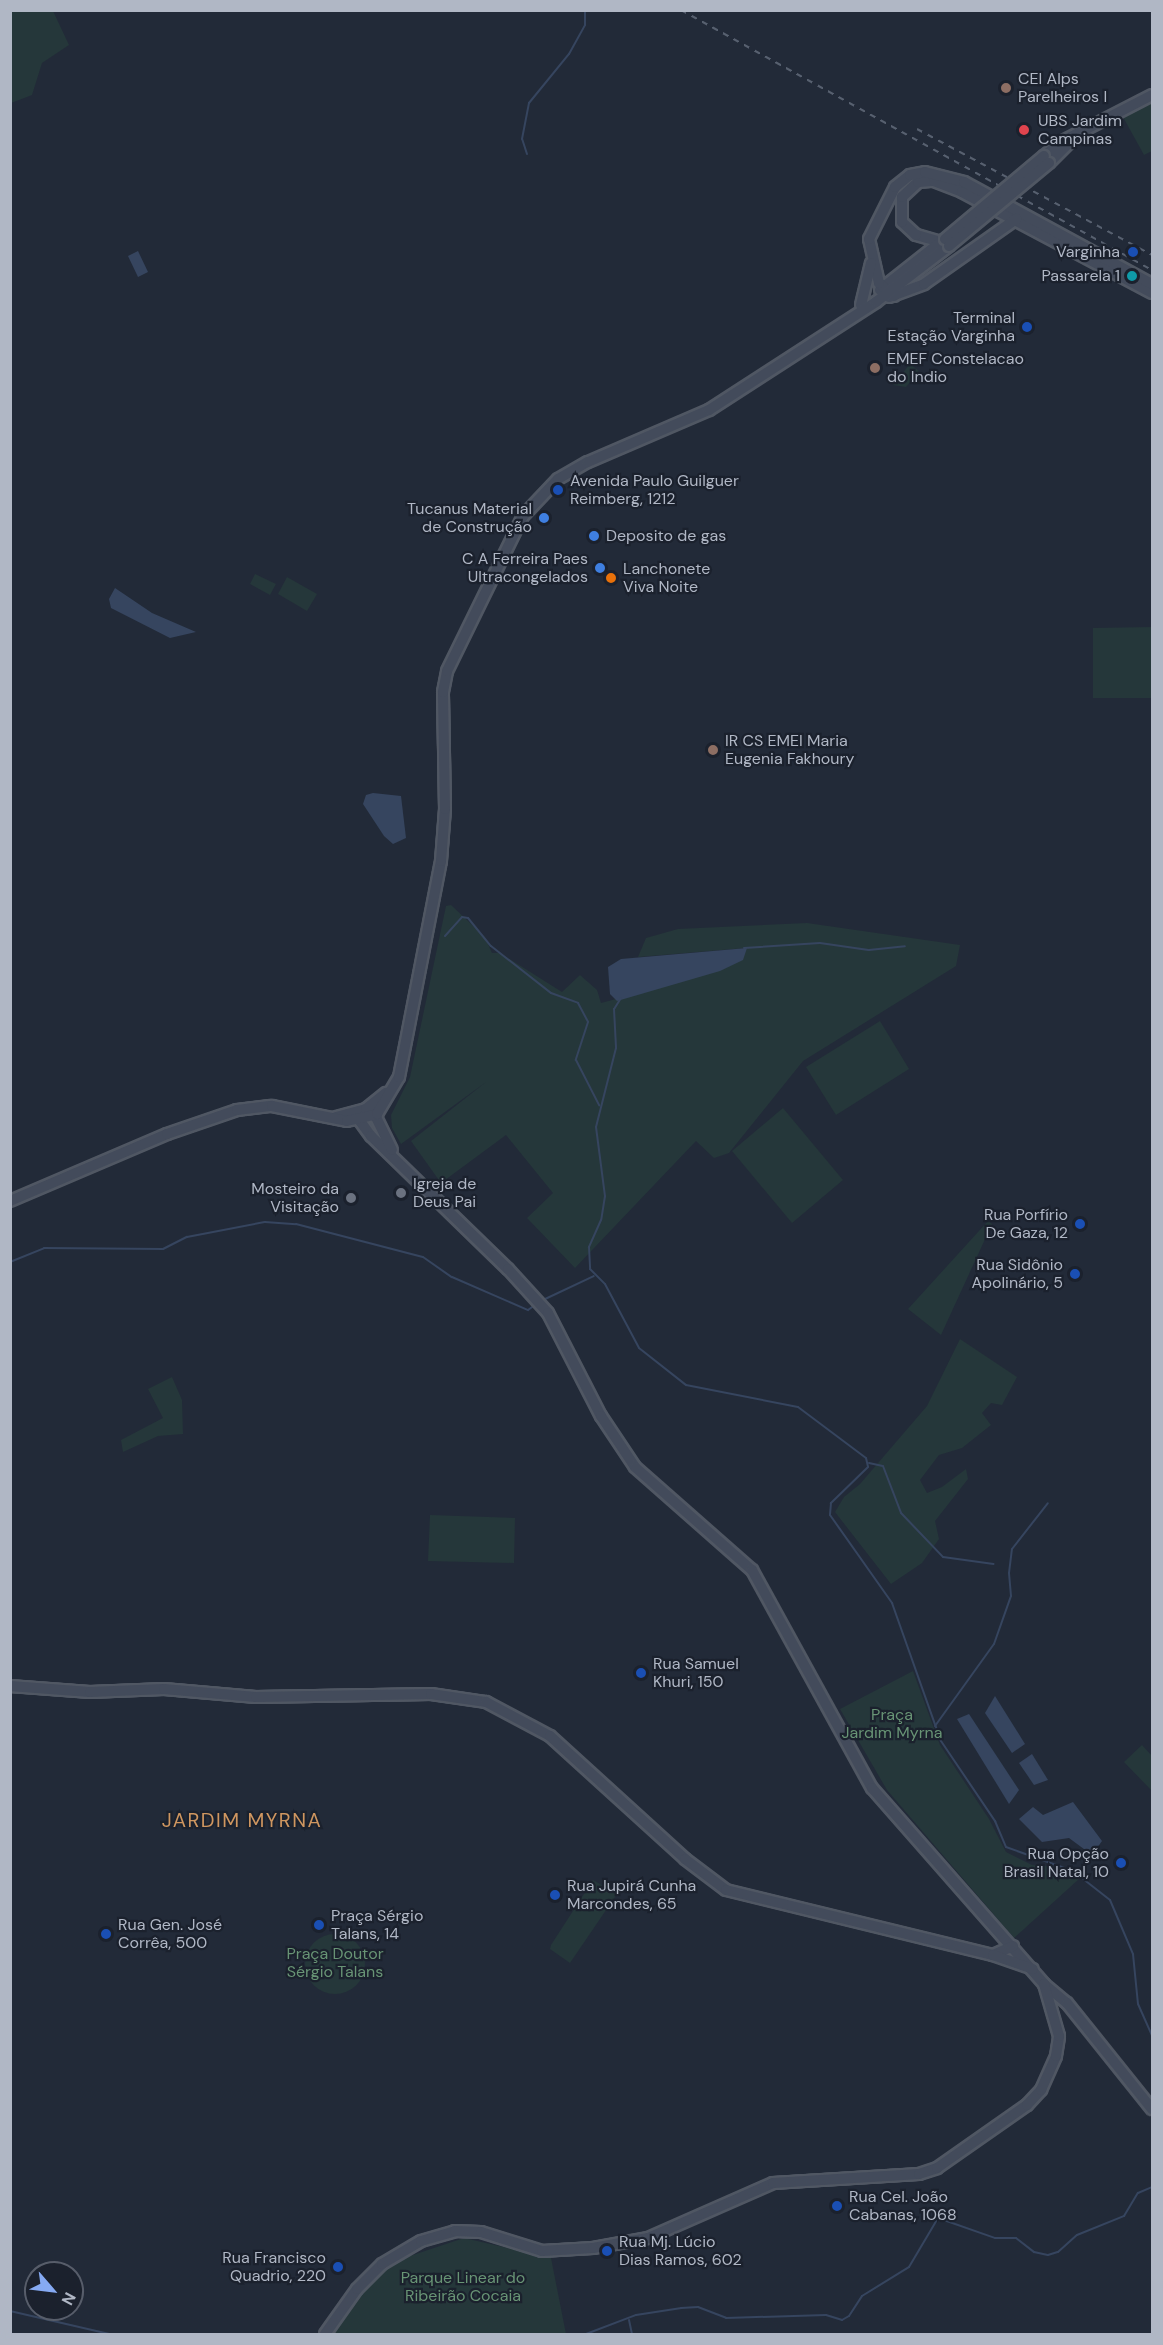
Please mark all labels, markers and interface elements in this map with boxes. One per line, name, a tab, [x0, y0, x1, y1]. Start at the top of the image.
place label: CEI Alps Parelheiros I	[1018, 69, 1107, 107]
marker: CEI Alps Parelheiros I	[999, 81, 1013, 95]
place label: UBS Jardim Campinas	[1038, 111, 1122, 149]
marker: UBS Jardim Campinas	[1015, 121, 1033, 139]
place label: Varginha	[1056, 242, 1120, 262]
marker: Varginha	[1124, 243, 1142, 261]
place label: Passarela 1	[1041, 266, 1120, 286]
marker: Passarela 1	[1125, 269, 1139, 283]
place label: Terminal Estação Varginha	[888, 308, 1015, 346]
marker: Terminal Estação Varginha	[1020, 320, 1034, 334]
place label: EMEF Constelacao do Indio	[887, 349, 1024, 387]
marker: EMEF Constelacao do Indio	[868, 361, 882, 375]
place label: Avenida Paulo Guilguer Reimberg, 1212	[570, 471, 739, 509]
marker: Avenida Paulo Guilguer Reimberg, 1212	[551, 483, 565, 497]
place label: Tucanus Material de Construção	[407, 499, 532, 537]
marker: Tucanus Material de Construção	[537, 511, 551, 525]
place label: Deposito de gas	[606, 526, 726, 546]
marker: Deposito de gas	[587, 529, 601, 543]
place label: C A Ferreira Paes Ultracongelados	[462, 549, 588, 587]
place label: Lanchonete Viva Noite	[623, 559, 710, 597]
marker: C A Ferreira Paes Ultracongelados	[593, 561, 607, 575]
marker: Lanchonete Viva Noite	[604, 571, 618, 585]
place label: IR CS EMEI Maria Eugenia Fakhoury	[725, 731, 854, 769]
marker: IR CS EMEI Maria Eugenia Fakhoury	[706, 743, 720, 757]
place label: Igreja de Deus Pai	[413, 1174, 476, 1212]
place label: Mosteiro da Visitação	[251, 1179, 339, 1217]
marker: Igreja de Deus Pai	[394, 1186, 408, 1200]
marker: Mosteiro da Visitação	[344, 1191, 358, 1205]
place label: Rua Porfírio De Gaza, 12	[984, 1205, 1068, 1243]
marker: Rua Porfírio De Gaza, 12	[1073, 1217, 1087, 1231]
place label: Rua Sidônio Apolinário, 5	[971, 1255, 1063, 1293]
marker: Rua Sidônio Apolinário, 5	[1068, 1267, 1082, 1281]
place label: Rua Samuel Khuri, 150	[653, 1654, 739, 1692]
marker: Rua Samuel Khuri, 150	[634, 1666, 648, 1680]
park label: Praça Jardim Myrna	[842, 1705, 942, 1743]
district label: JARDIM MYRNA	[162, 1808, 322, 1832]
place label: Rua Opção Brasil Natal, 10	[1004, 1844, 1109, 1882]
marker: Rua Opção Brasil Natal, 10	[1114, 1856, 1128, 1870]
place label: Rua Jupirá Cunha Marcondes, 65	[567, 1876, 696, 1914]
marker: Rua Jupirá Cunha Marcondes, 65	[548, 1888, 562, 1902]
place label: Praça Sérgio Talans, 14	[331, 1906, 423, 1944]
place label: Rua Gen. José Corrêa, 500	[118, 1915, 222, 1953]
marker: Praça Sérgio Talans, 14	[312, 1918, 326, 1932]
marker: Rua Gen. José Corrêa, 500	[99, 1927, 113, 1941]
park label: Praça Doutor Sérgio Talans	[286, 1944, 384, 1982]
place label: Rua Cel. João Cabanas, 1068	[849, 2187, 957, 2225]
marker: Rua Cel. João Cabanas, 1068	[830, 2199, 844, 2213]
place label: Rua Mj. Lúcio Dias Ramos, 602	[619, 2232, 742, 2270]
marker: Rua Mj. Lúcio Dias Ramos, 602	[600, 2244, 614, 2258]
place label: Rua Francisco Quadrio, 220	[222, 2248, 326, 2286]
marker: Rua Francisco Quadrio, 220	[331, 2260, 345, 2274]
north arrow	[24, 2261, 84, 2321]
park label: Parque Linear do Ribeirão Cocaia	[401, 2268, 525, 2306]
text: N	[57, 2289, 81, 2309]

